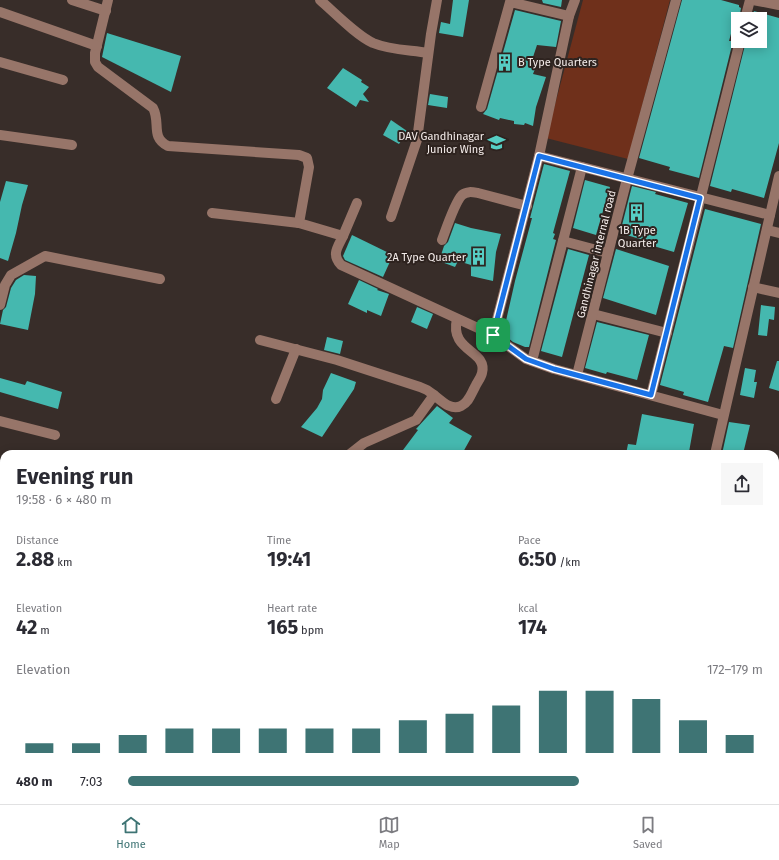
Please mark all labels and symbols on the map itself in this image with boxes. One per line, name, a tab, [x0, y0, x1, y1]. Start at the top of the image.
building icon: B Type Quarters	[495, 52, 515, 72]
place label: B Type Quarters	[518, 56, 597, 69]
place label: DAV Gandhinagar Junior Wing	[398, 130, 485, 156]
school or university icon: DAV Gandhinagar Junior Wing	[487, 132, 507, 152]
street label: Gandhinagar internal road	[574, 189, 619, 319]
building icon: 1B Type Quarter	[627, 202, 647, 222]
place label: 1B Type Quarter	[618, 224, 657, 250]
building icon: 2A Type Quarter	[469, 247, 489, 267]
place label: 2A Type Quarter	[387, 251, 467, 264]
pin	[476, 318, 510, 352]

